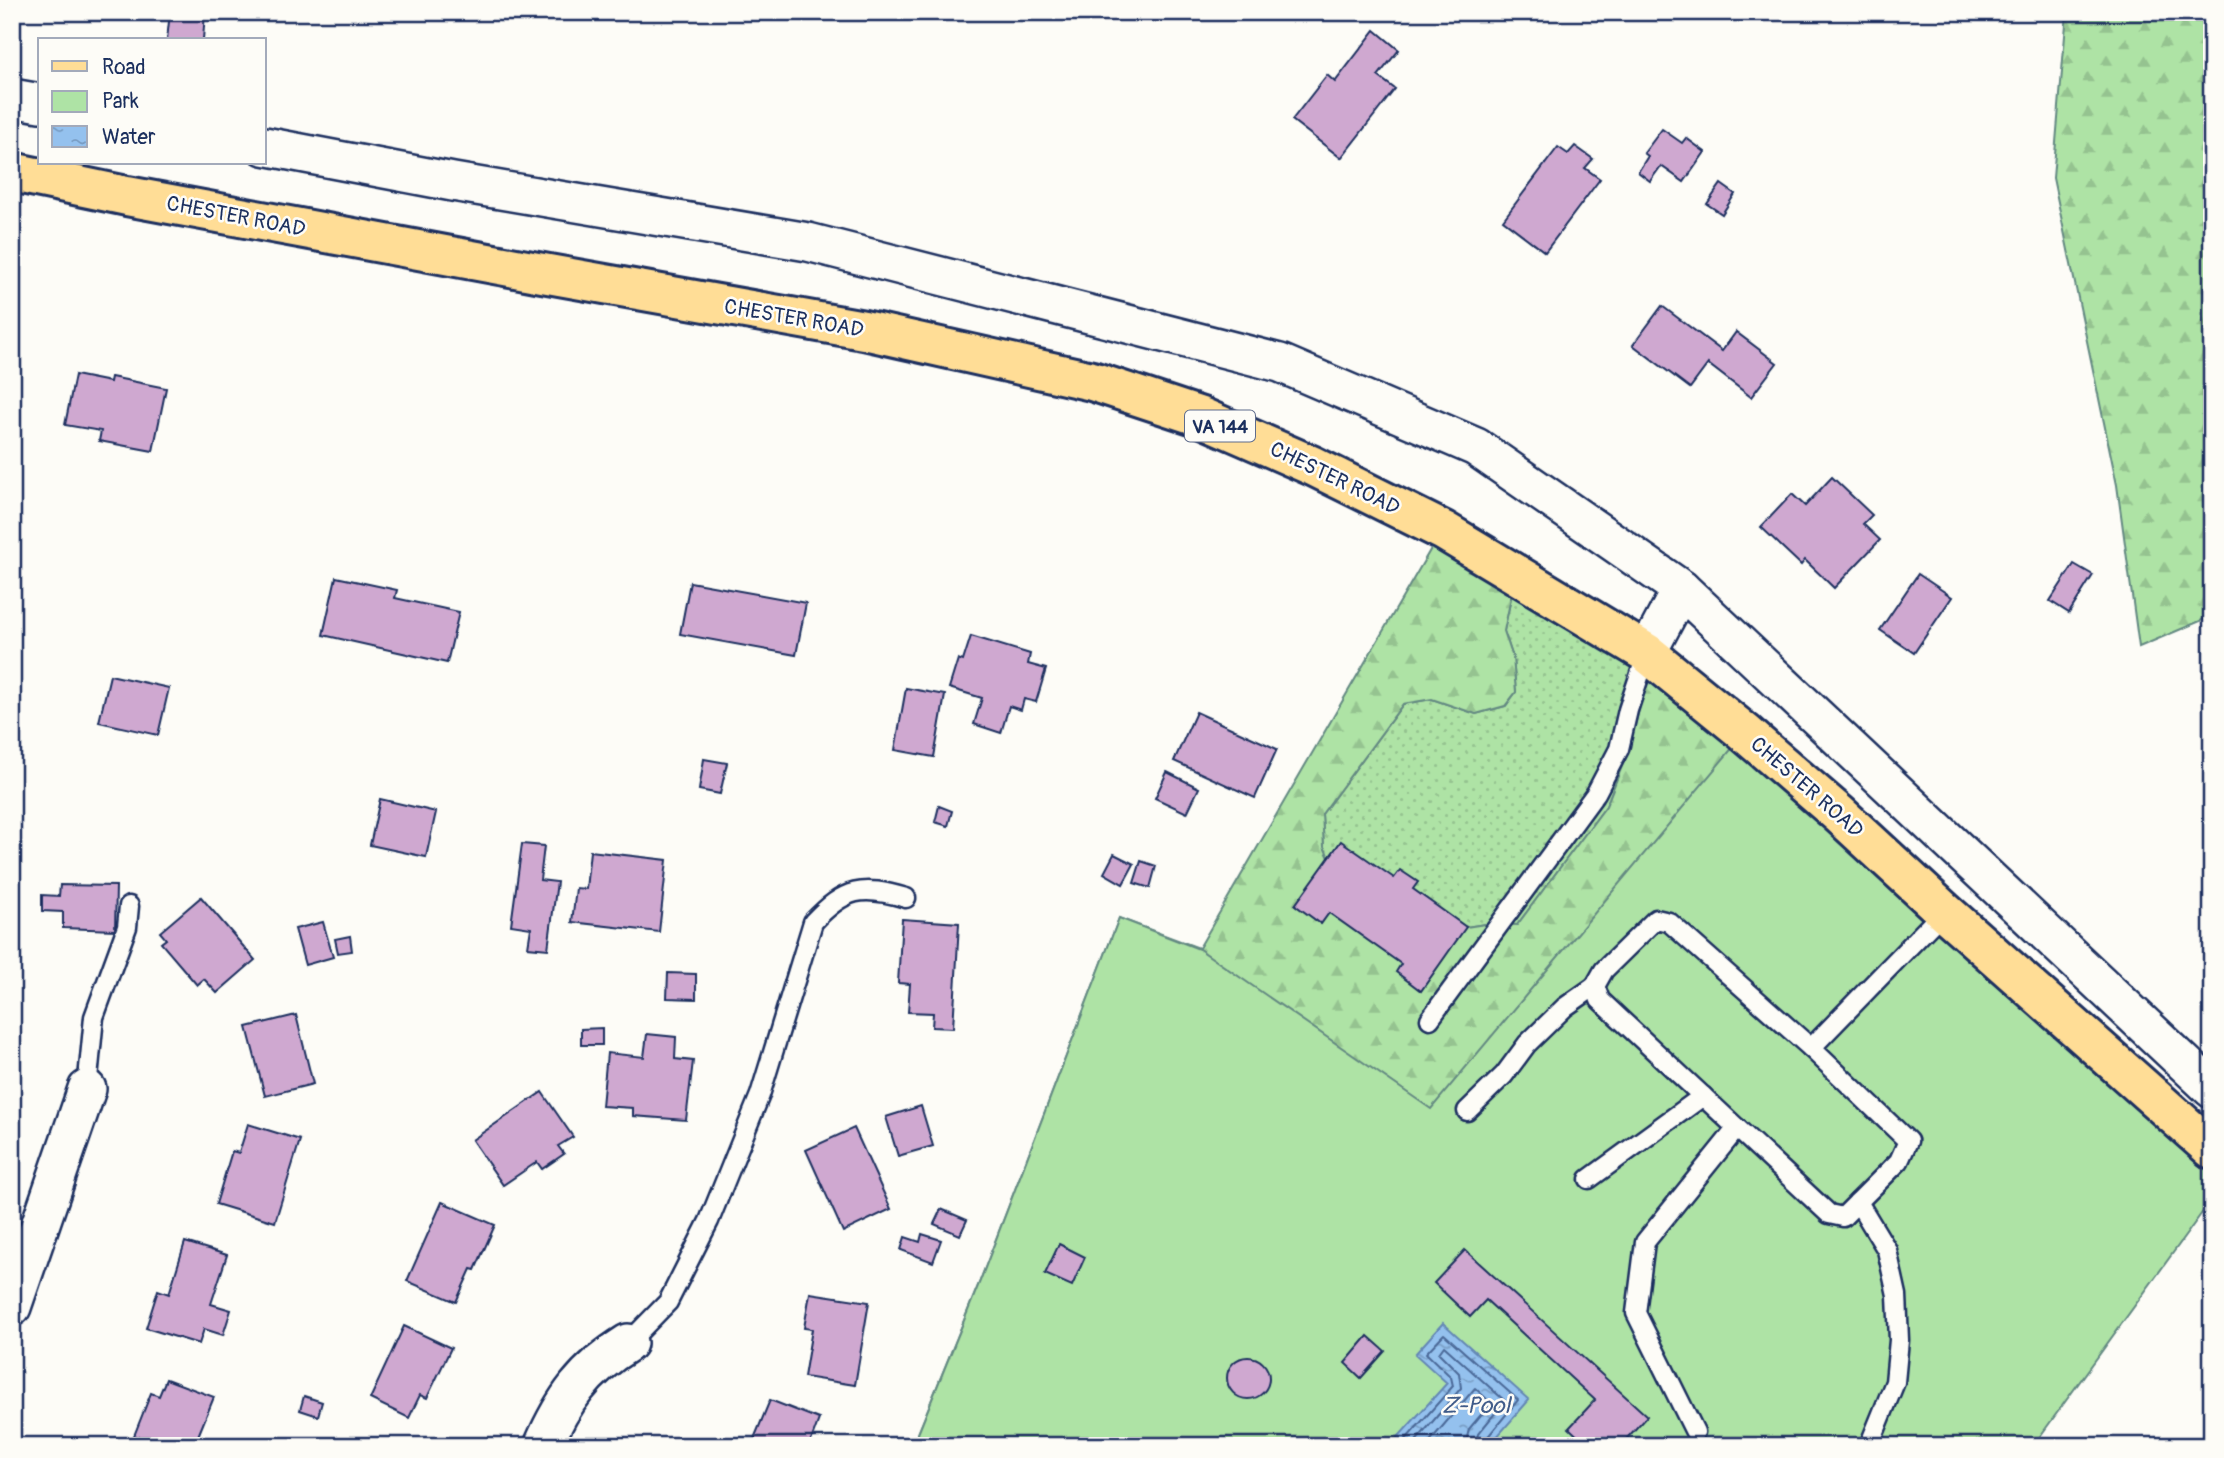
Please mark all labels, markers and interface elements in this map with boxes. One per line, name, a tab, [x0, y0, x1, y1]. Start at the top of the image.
legend	[38, 38, 266, 164]
text: Road	[102, 54, 146, 81]
text: Park	[102, 88, 139, 115]
text: Water	[102, 124, 156, 151]
street label: CHESTER ROAD	[164, 190, 308, 243]
street label: CHESTER ROAD	[722, 293, 866, 344]
road number: VA 144	[1185, 410, 1255, 442]
street label: CHESTER ROAD	[1265, 435, 1404, 521]
street label: CHESTER ROAD	[1745, 731, 1869, 844]
water label: Z-Pool	[1442, 1391, 1512, 1420]

